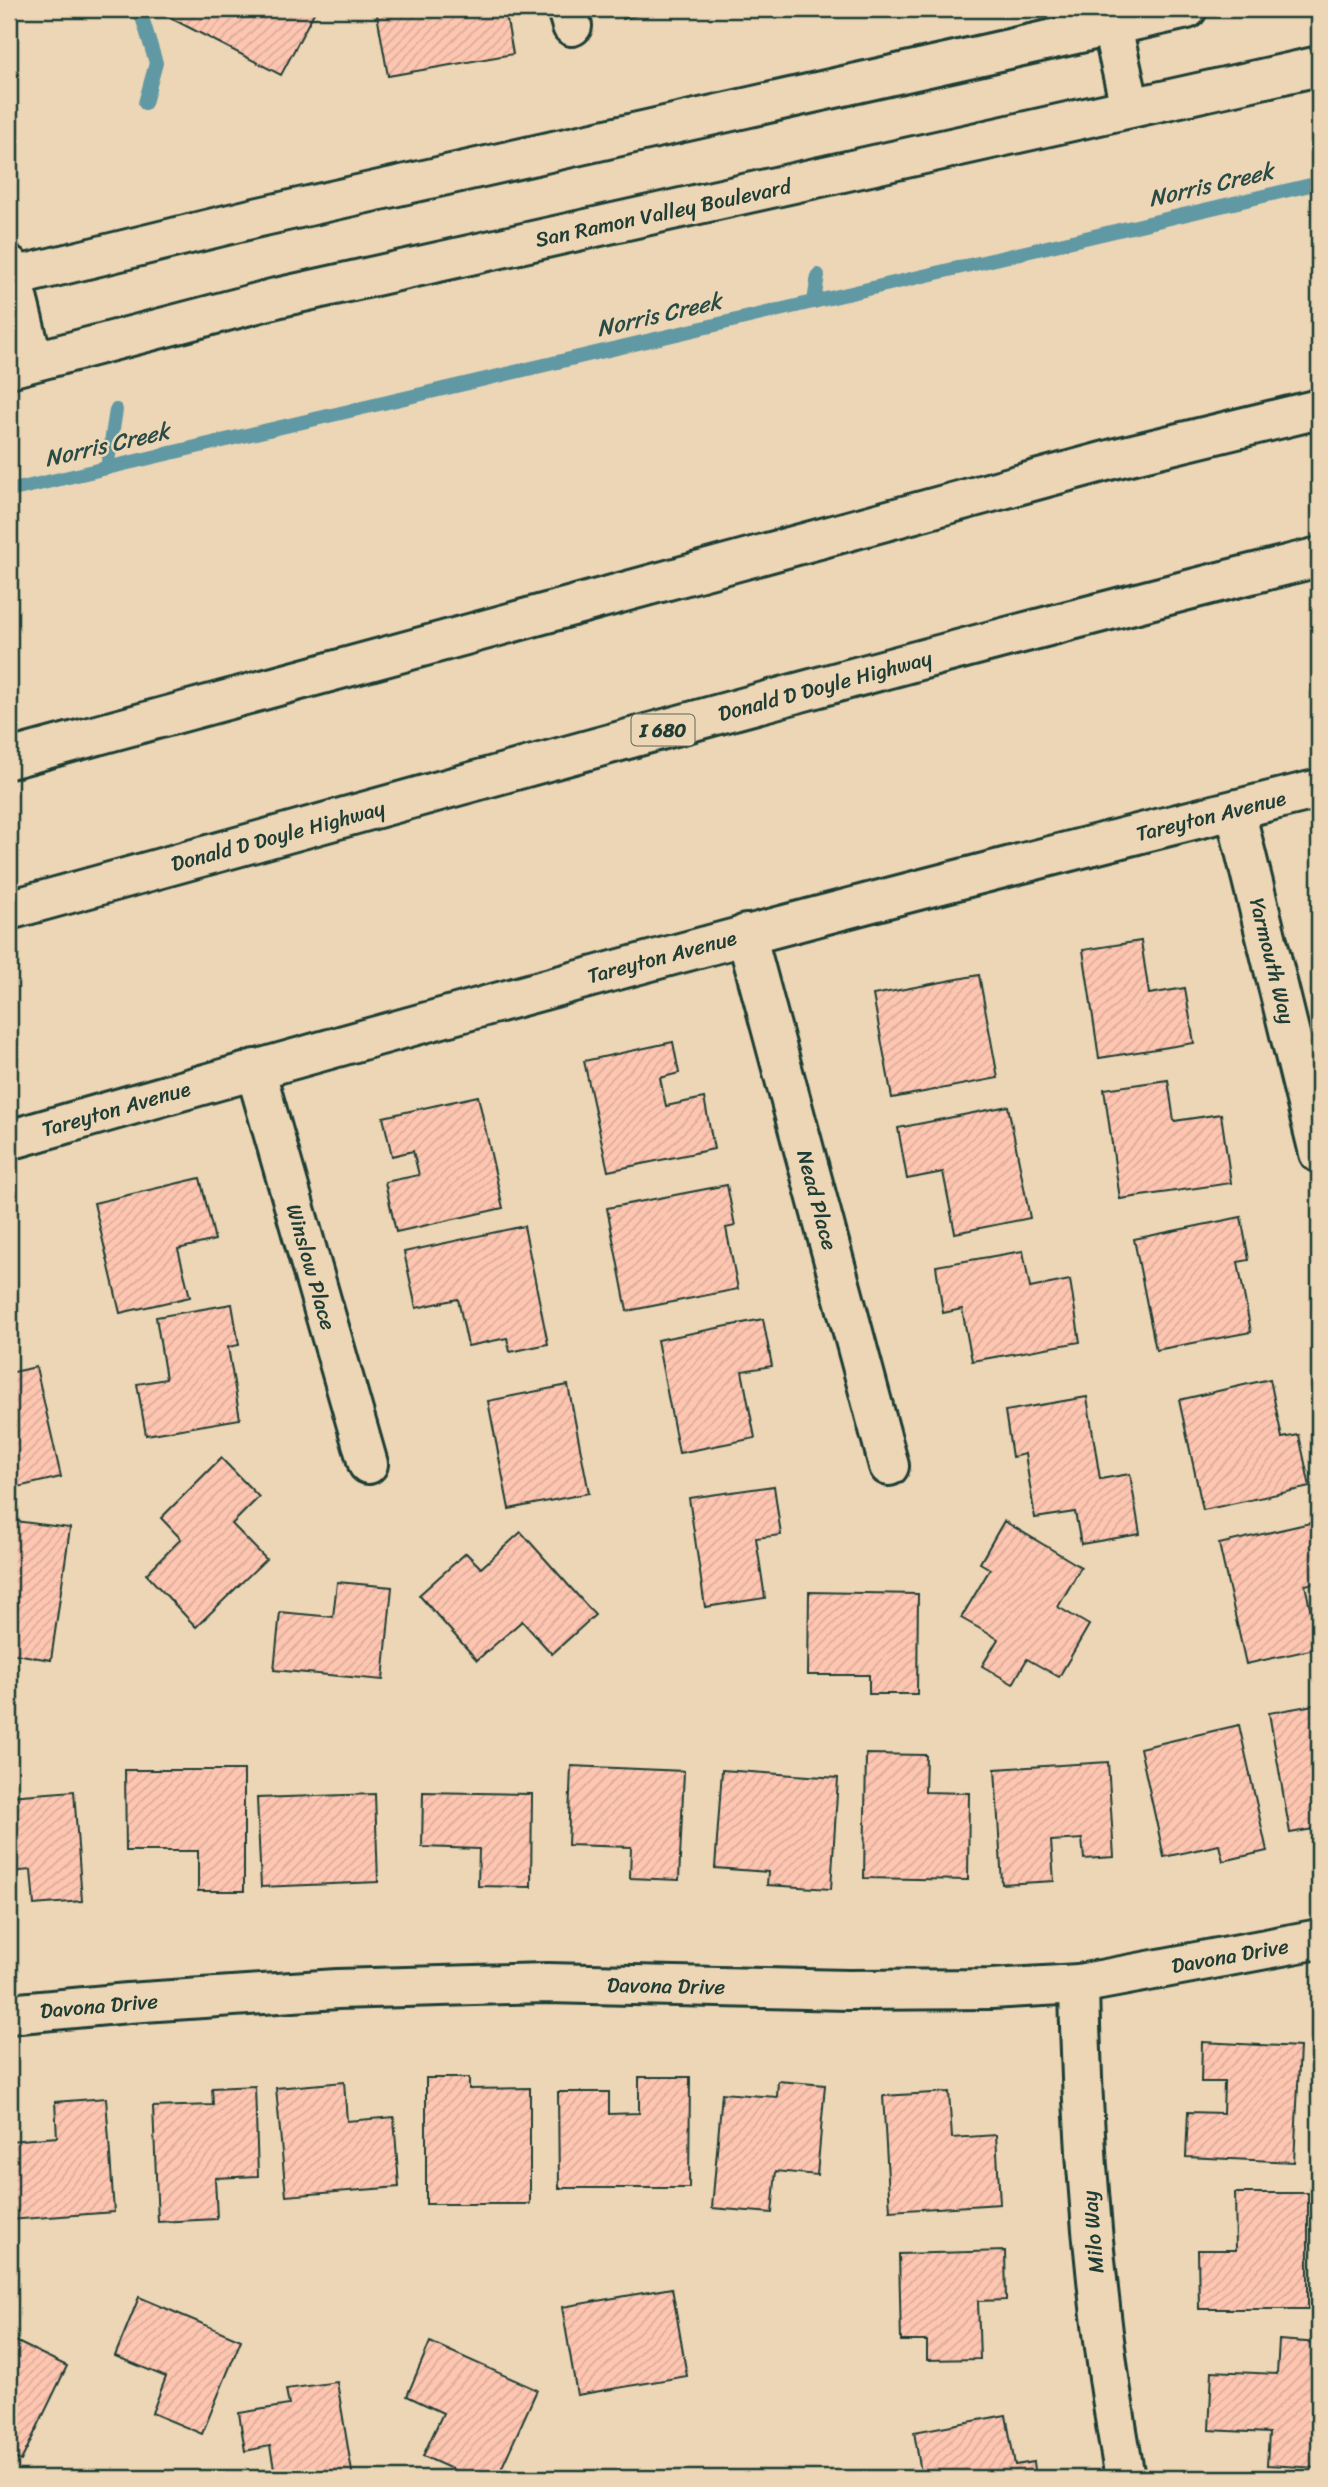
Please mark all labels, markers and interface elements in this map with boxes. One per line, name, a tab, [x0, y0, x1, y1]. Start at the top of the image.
water label: Norris Creek	[1144, 150, 1280, 219]
street label: San Ramon Valley Boulevard	[531, 167, 796, 259]
water label: Norris Creek	[592, 280, 728, 349]
water label: Norris Creek	[40, 410, 176, 479]
street label: Donald D Doyle Highway	[714, 639, 936, 733]
road number: I 680	[632, 715, 694, 746]
street label: Tareyton Avenue	[1132, 779, 1290, 853]
street label: Donald D Doyle Highway	[167, 789, 389, 883]
street label: Yarmouth Way	[1238, 894, 1306, 1028]
street label: Tareyton Avenue	[583, 919, 741, 995]
street label: Tareyton Avenue	[37, 1070, 195, 1148]
street label: Nead Place	[785, 1146, 849, 1255]
street label: Winslow Place	[275, 1199, 347, 1335]
street label: Davona Drive	[1168, 1927, 1292, 1985]
street label: Davona Drive	[606, 1966, 726, 2006]
street label: Davona Drive	[38, 1982, 160, 2030]
street label: Milo Way	[1070, 2189, 1116, 2275]

